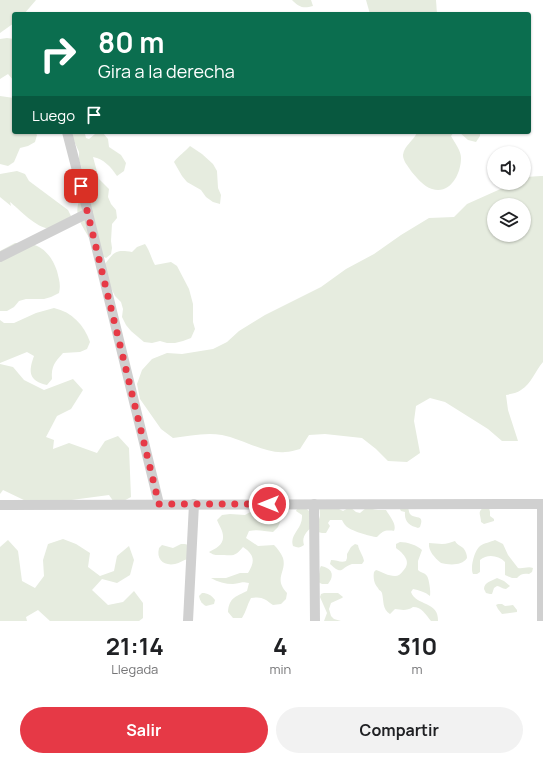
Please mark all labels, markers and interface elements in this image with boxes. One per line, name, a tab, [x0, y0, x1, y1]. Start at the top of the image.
text: 80 m	[98, 23, 164, 61]
icon: right	[32, 28, 84, 80]
text: Gira a la derecha	[98, 59, 235, 83]
icon: arrive	[83, 104, 105, 126]
text: Luego	[32, 105, 75, 126]
map controls	[487, 146, 531, 242]
button: sound	[487, 146, 531, 190]
pin	[64, 169, 98, 203]
icon: arrive	[70, 175, 92, 197]
button: layers	[487, 198, 531, 242]
position arrow	[248, 483, 290, 525]
text: 21:14	[106, 629, 164, 662]
text: 4	[273, 629, 288, 662]
text: 310	[397, 629, 437, 662]
text: Llegada	[111, 660, 158, 678]
text: min	[270, 660, 291, 678]
text: m	[412, 660, 423, 678]
button: Salir	[20, 707, 268, 753]
button: Compartir	[276, 707, 523, 753]

